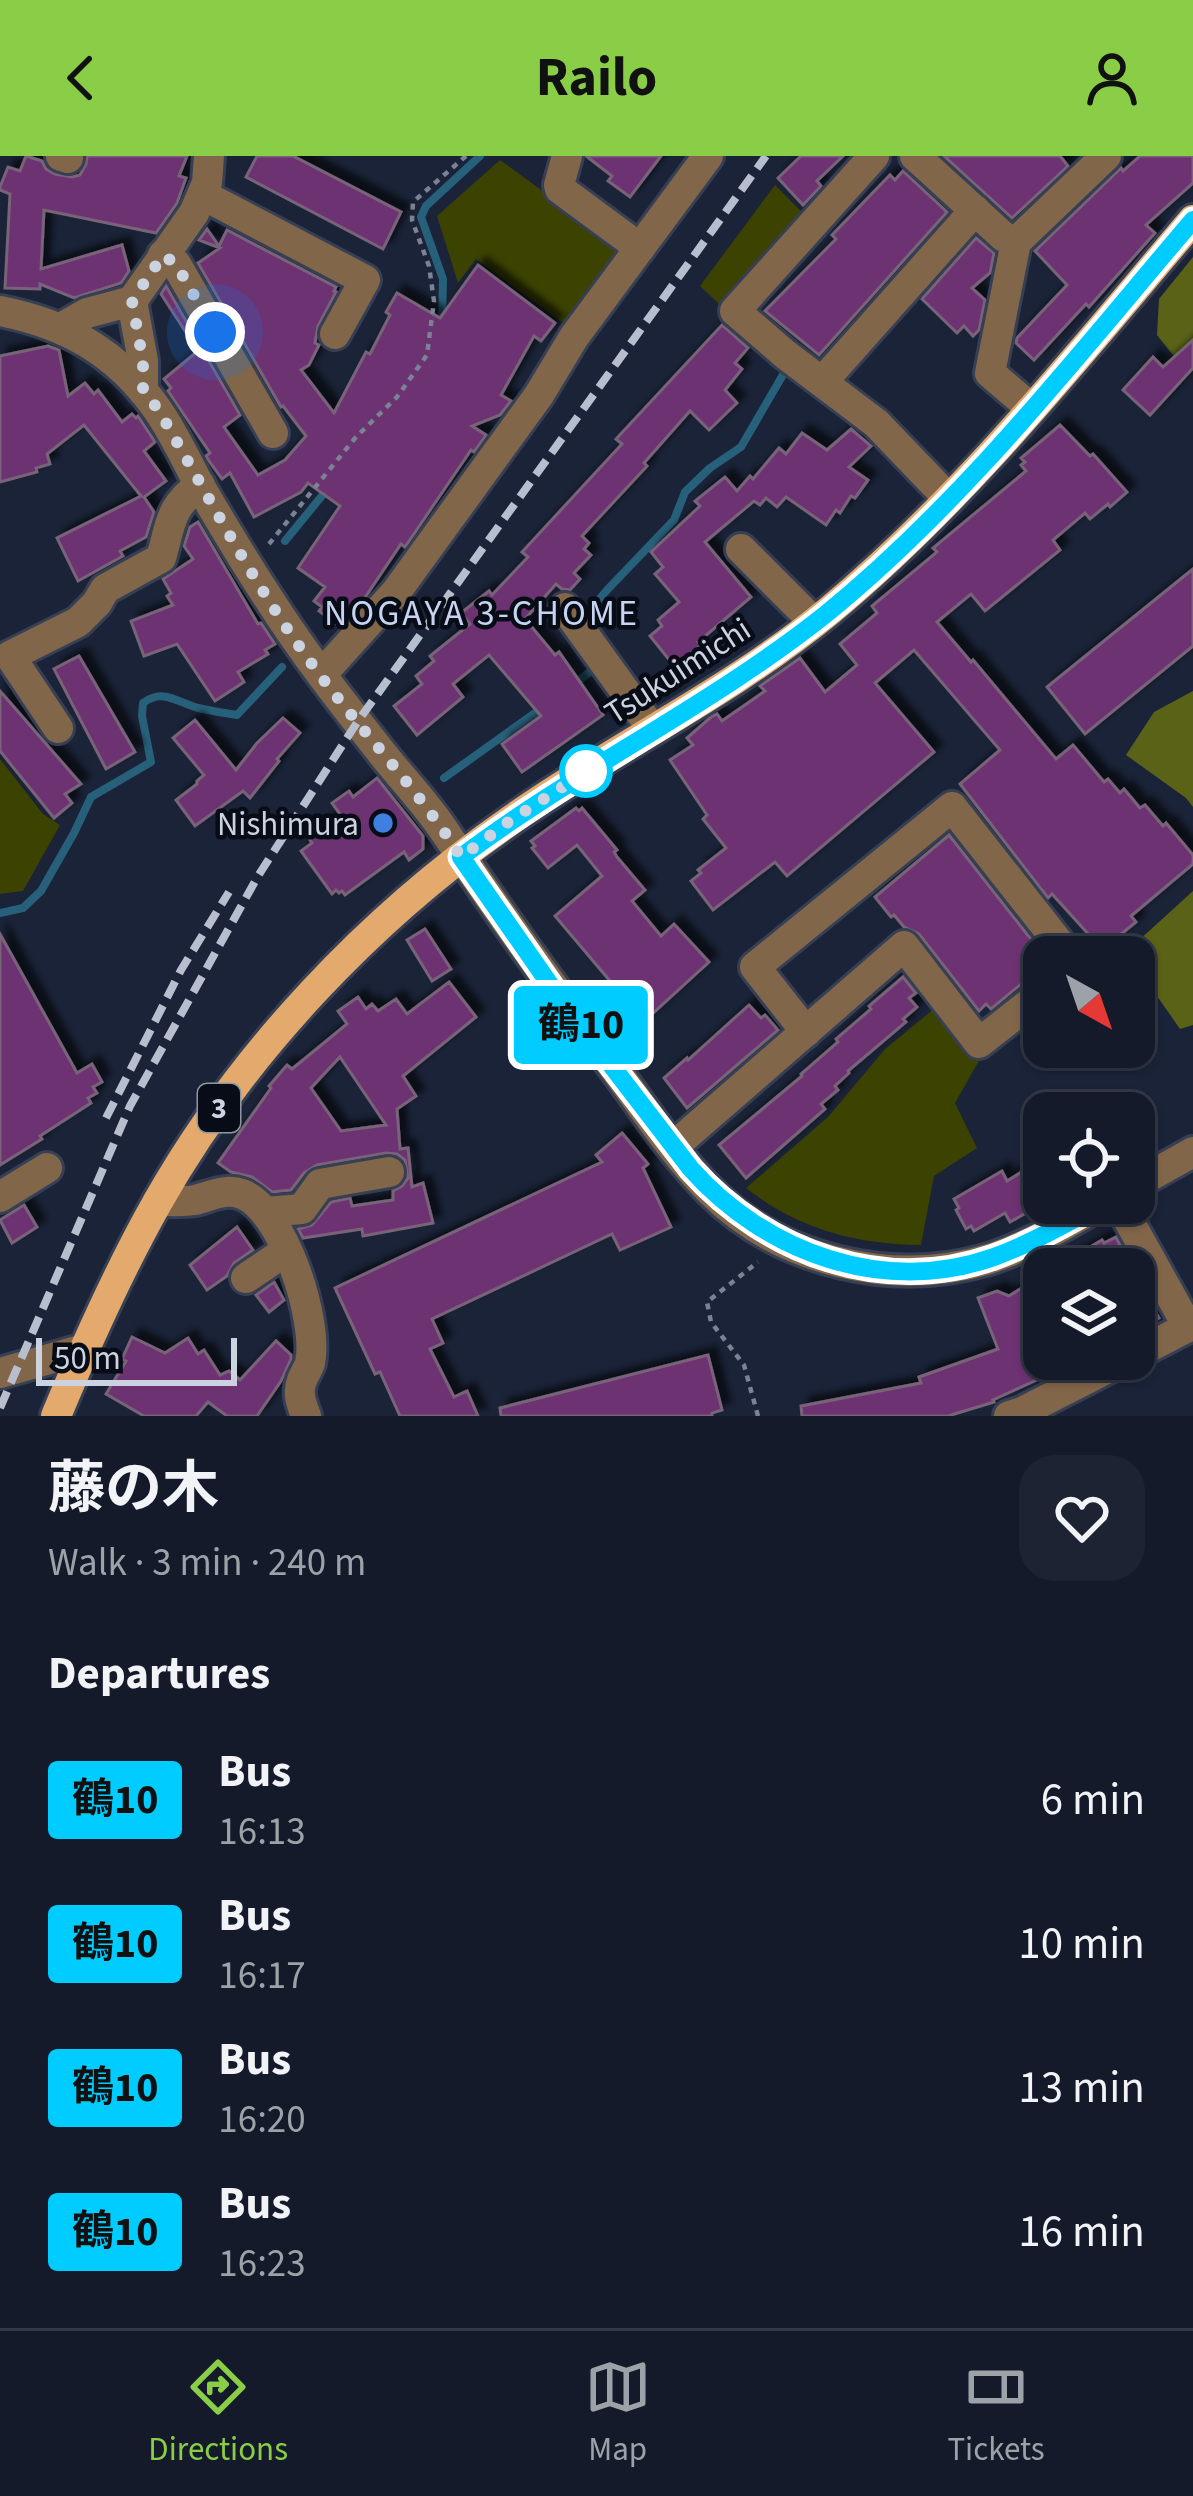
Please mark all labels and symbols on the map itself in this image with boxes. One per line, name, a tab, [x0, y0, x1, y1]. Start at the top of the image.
your location	[185, 302, 245, 362]
district label: NOGAYA 3-CHOME	[324, 588, 640, 639]
street label: Tsukuimichi	[595, 606, 760, 736]
unlabelled marker	[561, 746, 611, 796]
place label: Nishimura	[217, 801, 359, 848]
marker: Nishimura	[370, 810, 396, 836]
north arrow	[1023, 936, 1155, 1068]
line badge: 鶴10	[512, 986, 650, 1064]
road number: 3	[198, 1084, 240, 1132]
scale bar	[36, 1332, 237, 1385]

